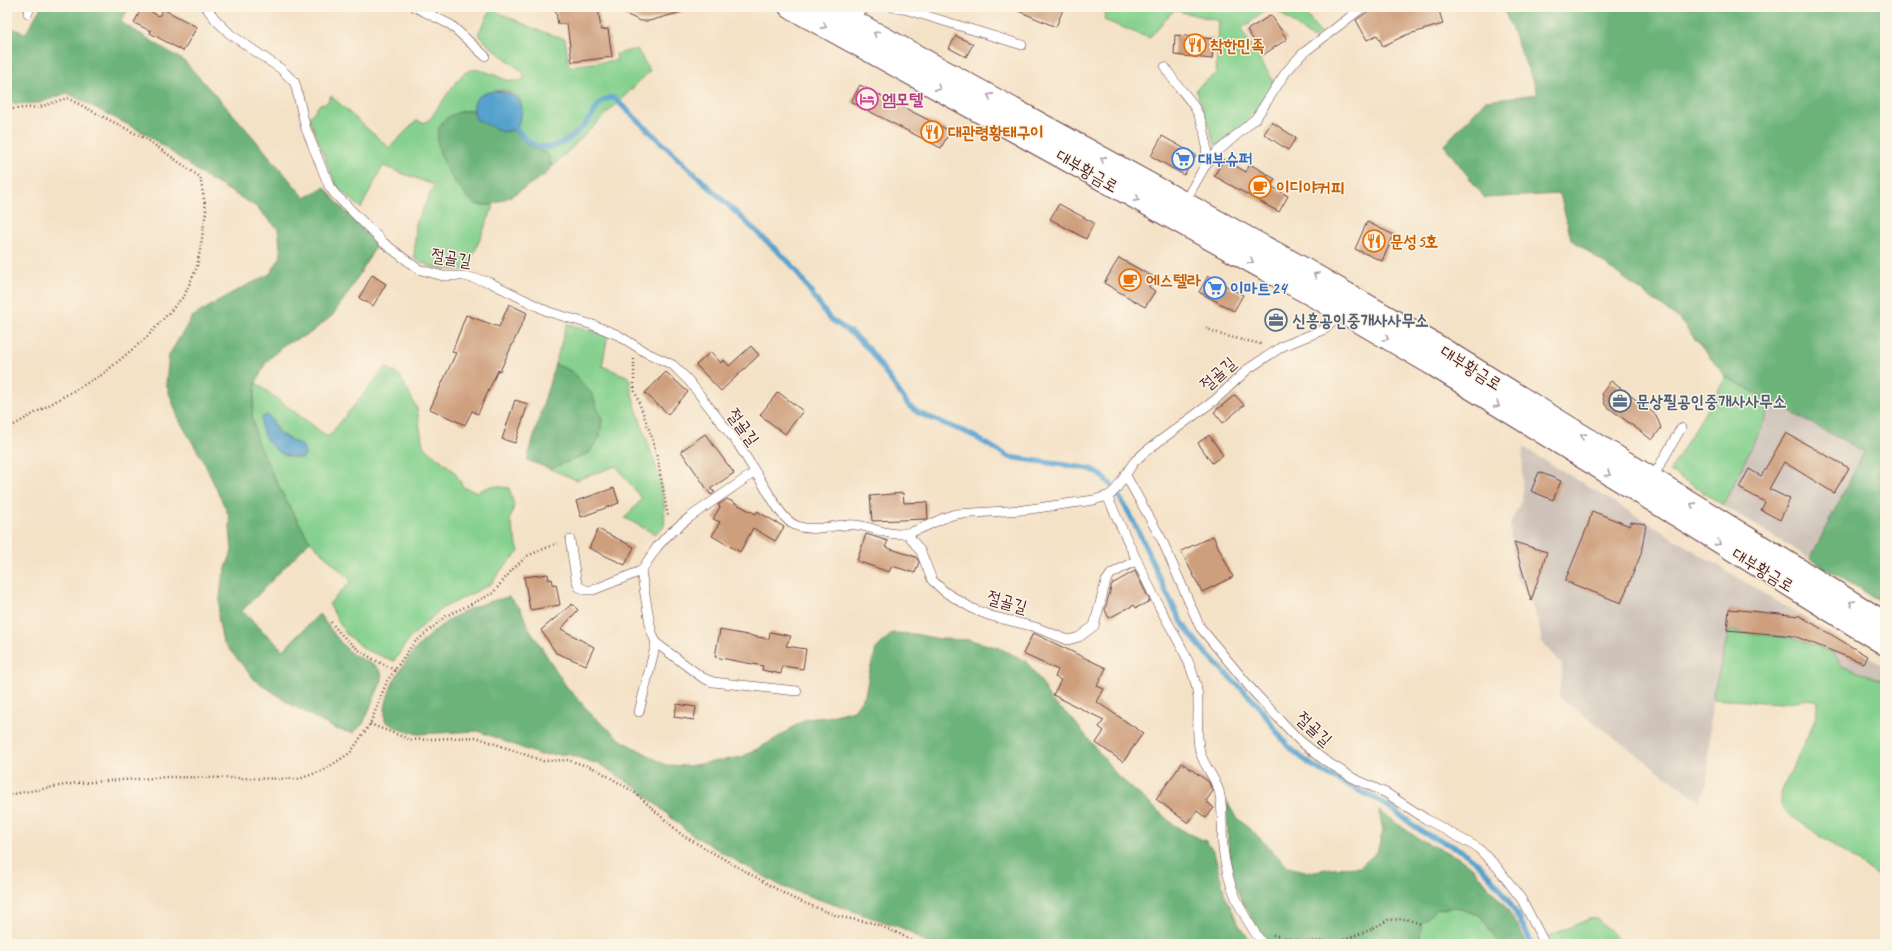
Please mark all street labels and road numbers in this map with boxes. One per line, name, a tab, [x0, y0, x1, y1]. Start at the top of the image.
street label: 대부황금로	[1052, 145, 1122, 197]
street label: 절골길	[429, 244, 473, 272]
street label: 대부황금로	[1436, 341, 1506, 395]
street label: 절골길	[1196, 352, 1241, 396]
street label: 절골길	[722, 404, 764, 450]
street label: 대부황금로	[1728, 543, 1798, 597]
street label: 절골길	[984, 586, 1030, 618]
street label: 절골길	[1292, 707, 1337, 751]

